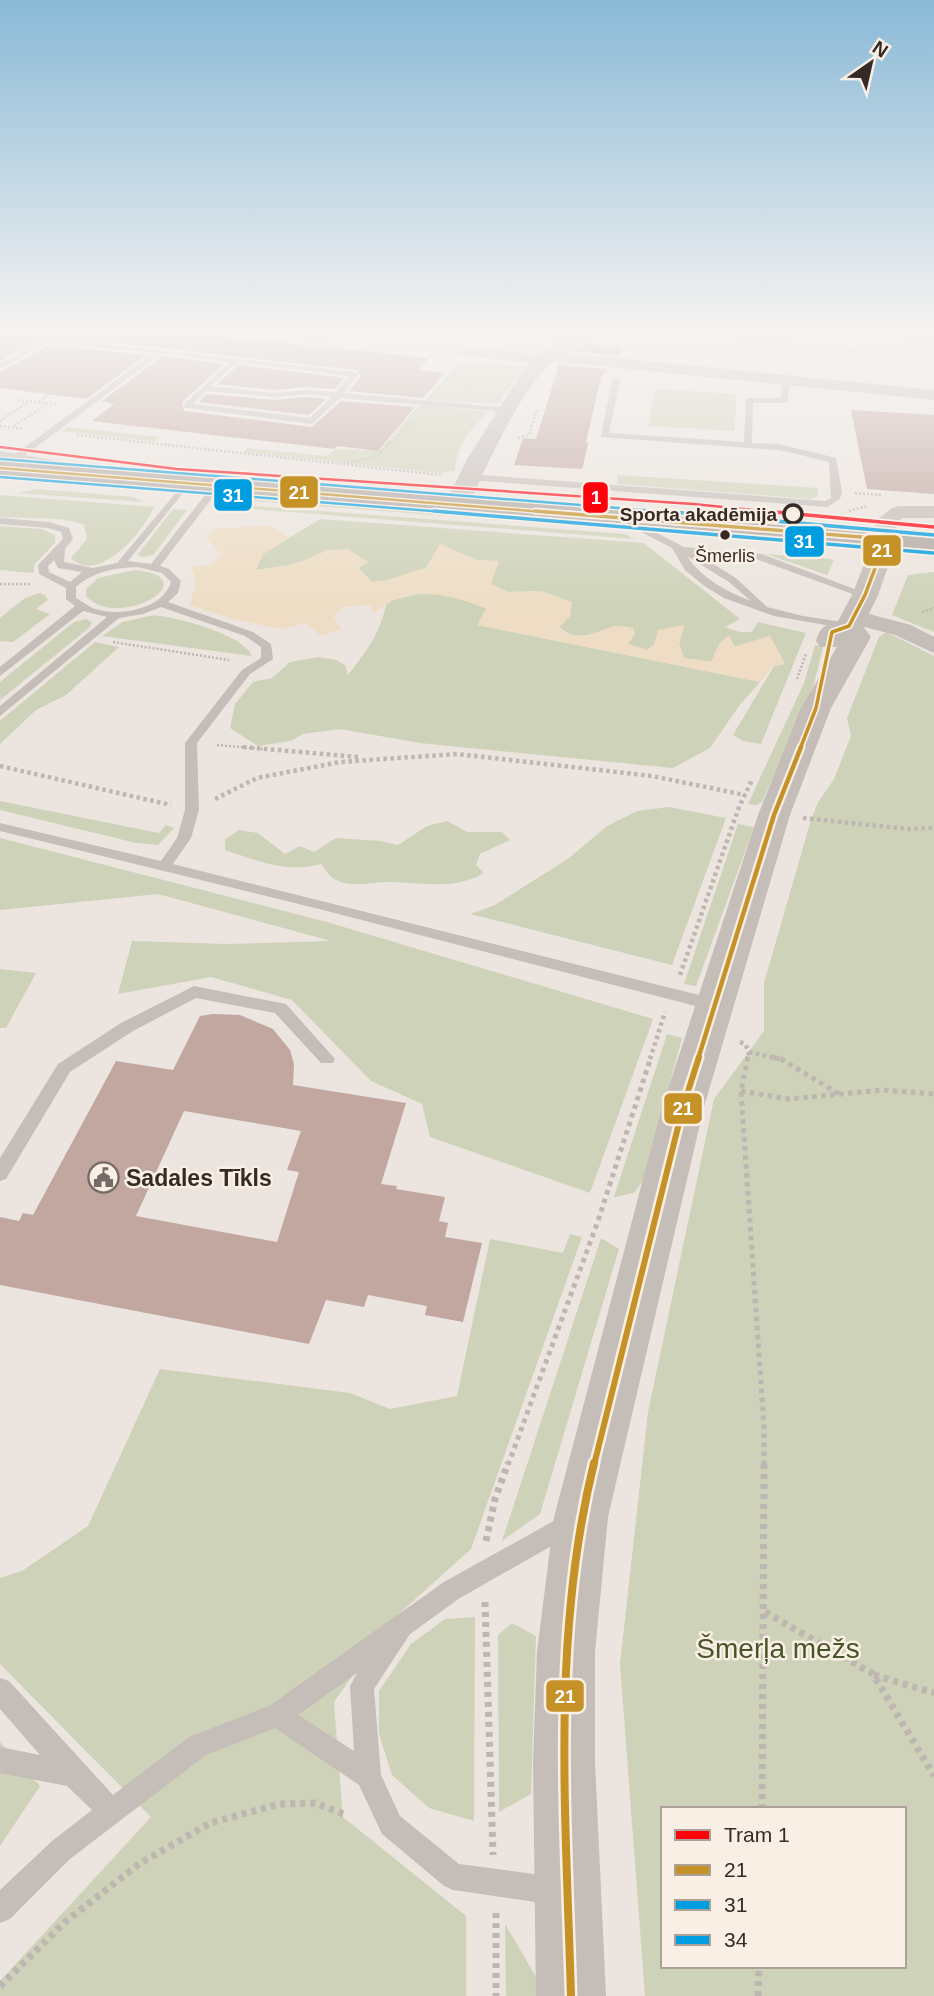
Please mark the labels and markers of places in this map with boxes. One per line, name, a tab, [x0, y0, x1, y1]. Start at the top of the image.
place label: Sporta akadēmija	[620, 504, 777, 525]
marker: Sporta akadēmija	[783, 504, 803, 524]
marker: Šmerlis	[718, 528, 732, 542]
place label: Šmerlis	[695, 545, 755, 566]
public building icon: Sadales Tīkls	[86, 1161, 120, 1195]
place label: Sadales Tīkls	[126, 1165, 272, 1191]

